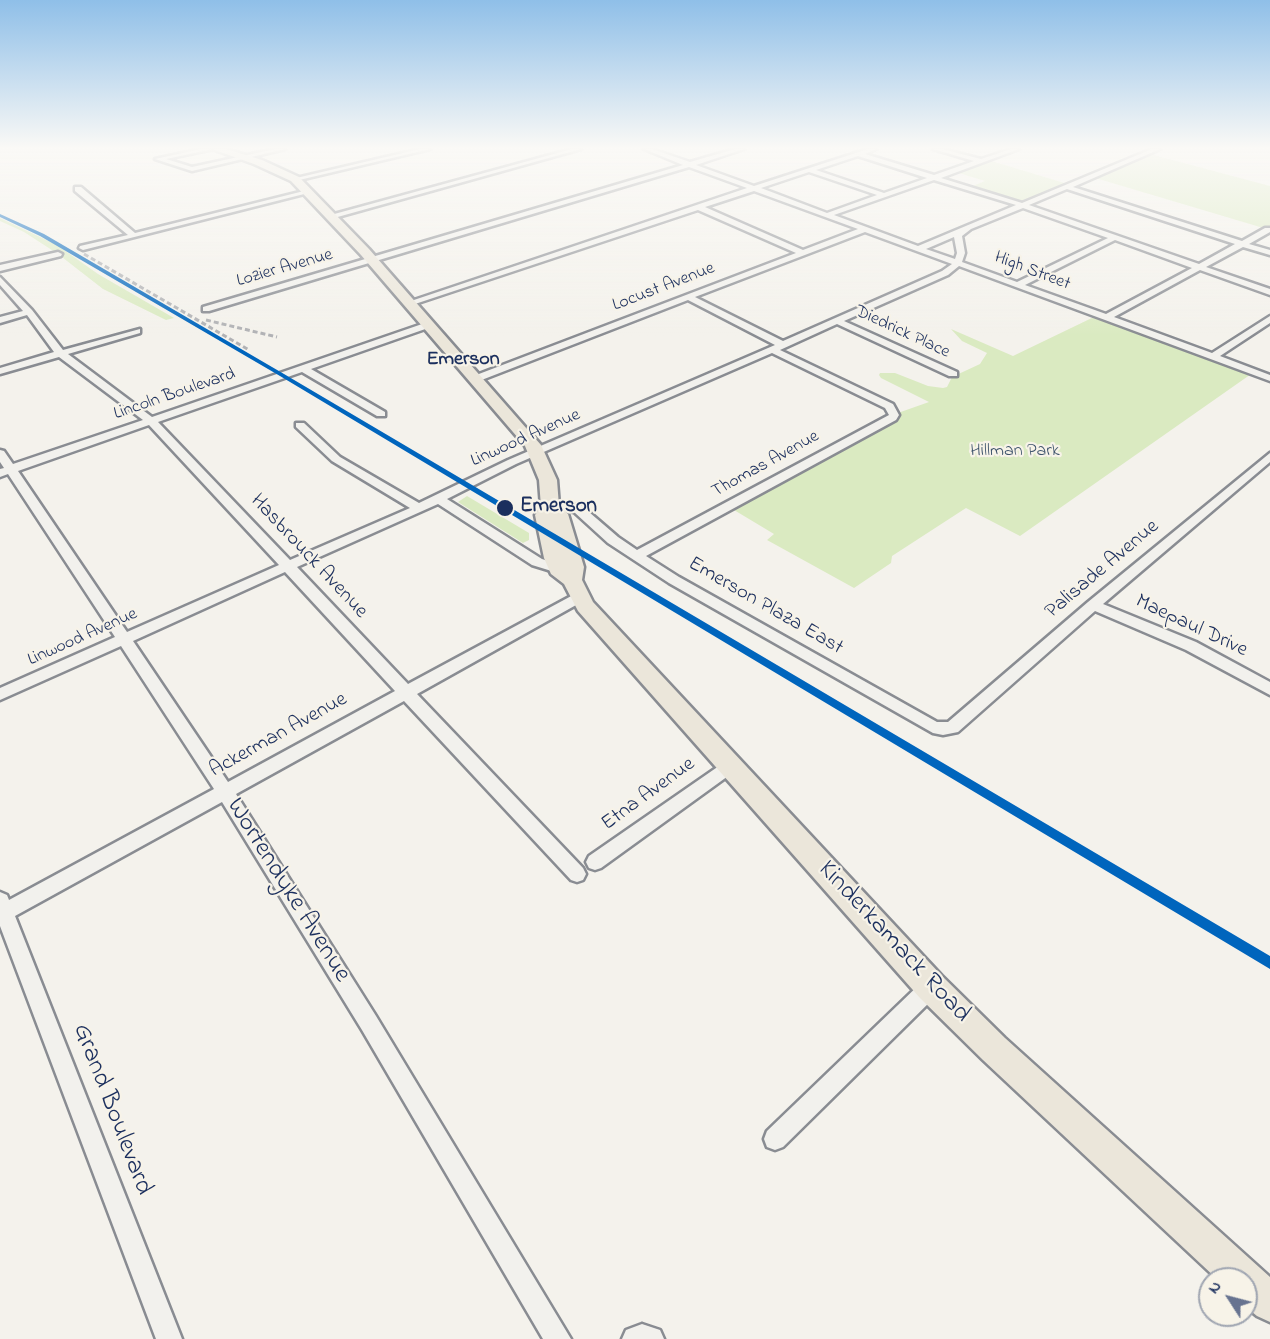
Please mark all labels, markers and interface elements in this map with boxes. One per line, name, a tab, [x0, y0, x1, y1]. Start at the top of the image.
street label: Lozier Avenue	[235, 245, 335, 293]
street label: High Street	[991, 248, 1073, 296]
street label: Locust Avenue	[610, 259, 718, 317]
street label: Diedrick Place	[851, 302, 953, 364]
district label: Emerson	[426, 349, 500, 373]
street label: Lincoln Boulevard	[111, 364, 239, 426]
street label: Linwood Avenue	[468, 405, 584, 473]
street label: Thomas Avenue	[709, 427, 823, 503]
park label: Hillman Park	[970, 441, 1060, 463]
street label: Hasbrouck Avenue	[244, 489, 372, 625]
place label: Emerson	[520, 495, 597, 521]
marker: Emerson	[495, 498, 515, 518]
street label: Palisade Avenue	[1041, 515, 1165, 625]
street label: Emerson Plaza East	[683, 552, 847, 662]
street label: Maepaul Drive	[1131, 590, 1251, 664]
street label: Linwood Avenue	[25, 604, 141, 672]
street label: Ackerman Avenue	[206, 688, 352, 784]
street label: Etna Avenue	[597, 753, 701, 837]
street label: Wortendyke Avenue	[218, 793, 356, 989]
street label: Kinderkamack Road	[810, 856, 976, 1030]
street label: Grand Boulevard	[64, 1020, 158, 1200]
north arrow	[1198, 1267, 1258, 1327]
text: N	[1202, 1276, 1228, 1299]

